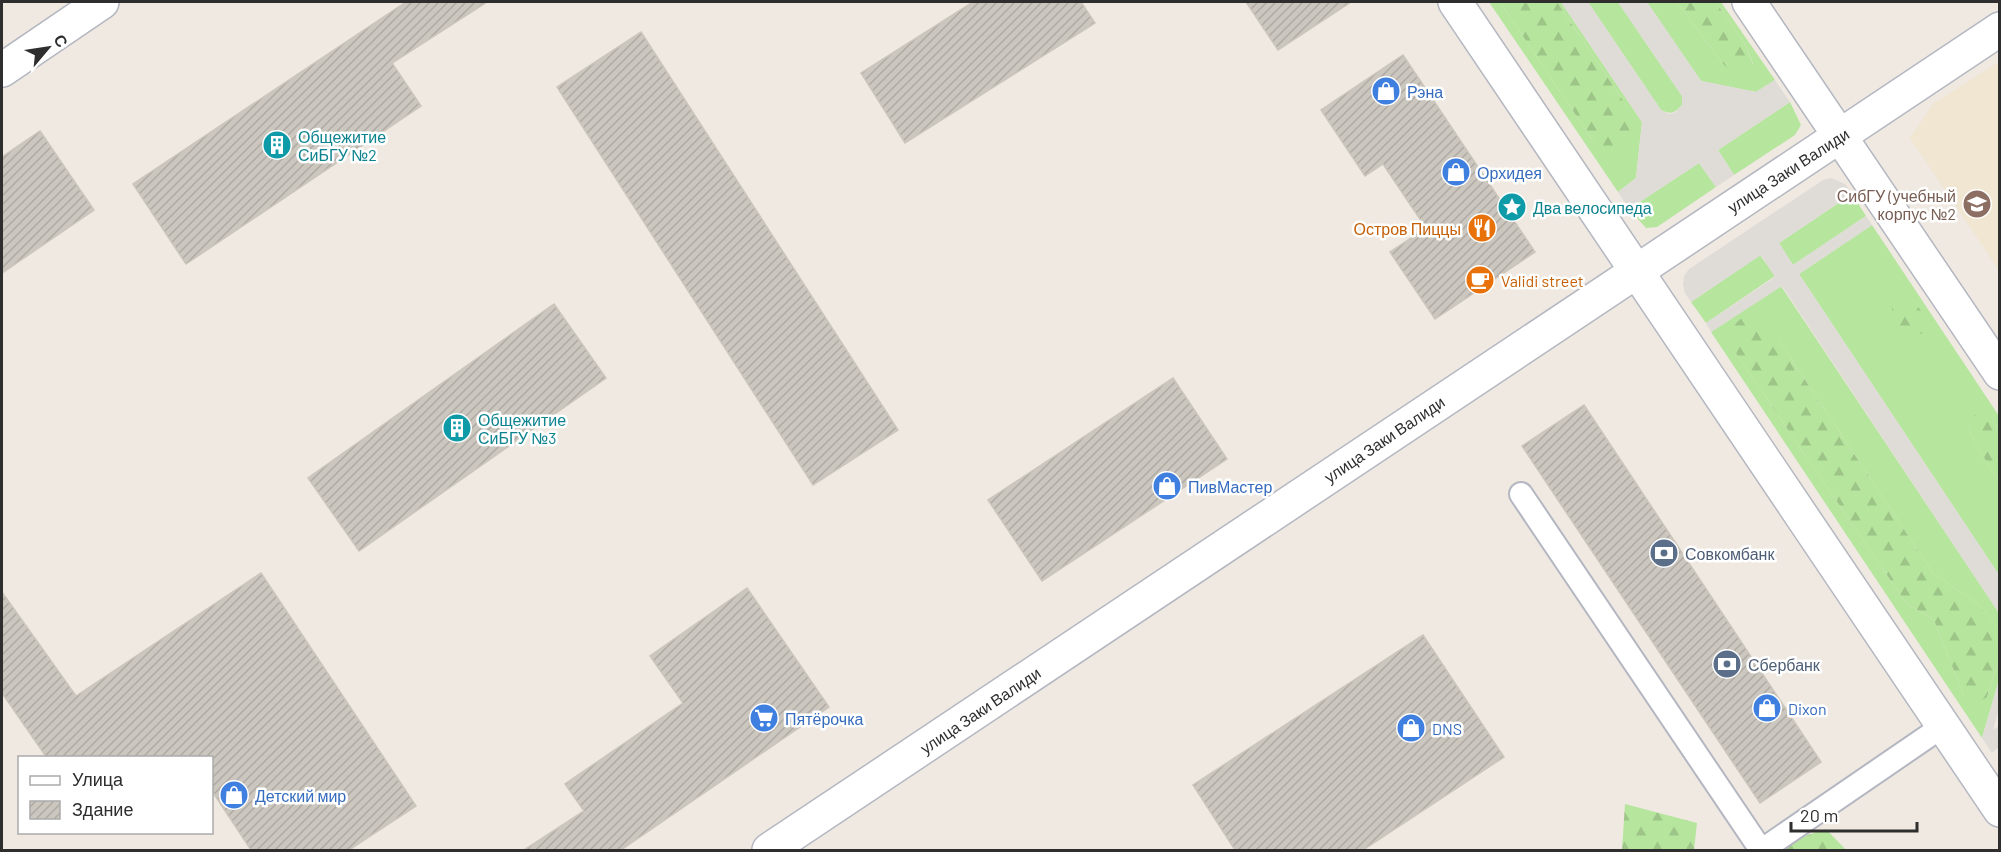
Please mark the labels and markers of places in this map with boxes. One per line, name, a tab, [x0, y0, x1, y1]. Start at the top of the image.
shop icon: Рэна	[1370, 75, 1402, 107]
place label: Рэна	[1407, 82, 1443, 101]
place label: Общежитие СиБГУ №2	[298, 127, 386, 164]
building icon: Общежитие СиБГУ №2	[261, 129, 293, 161]
shop icon: Орхидея	[1440, 156, 1472, 188]
place label: Орхидея	[1477, 163, 1542, 182]
place label: СибГУ (учебный корпус №2	[1837, 186, 1956, 223]
school or university icon: СибГУ (учебный корпус №2	[1961, 188, 1993, 220]
place icon: Два велосипеда	[1496, 191, 1528, 223]
place label: Два велосипеда	[1533, 198, 1652, 217]
restaurant icon: Остров Пиццы	[1466, 212, 1498, 244]
place label: Остров Пиццы	[1353, 219, 1461, 238]
cafe icon: Validi street	[1464, 264, 1496, 296]
place label: Validi street	[1501, 271, 1584, 290]
place label: Общежитие СиБГУ №3	[478, 410, 566, 447]
building icon: Общежитие СиБГУ №3	[441, 412, 473, 444]
shop icon: ПивМастер	[1151, 470, 1183, 502]
place label: ПивМастер	[1188, 477, 1272, 496]
bank icon: Совкомбанк	[1648, 537, 1680, 569]
place label: Совкомбанк	[1685, 544, 1775, 563]
bank icon: Сбербанк	[1711, 648, 1743, 680]
place label: Сбербанк	[1748, 655, 1821, 674]
shop icon: Dixon	[1751, 692, 1783, 724]
place label: Dixon	[1788, 699, 1827, 718]
supermarket icon: Пятёрочка	[748, 702, 780, 734]
place label: Пятёрочка	[785, 709, 864, 728]
shop icon: DNS	[1395, 712, 1427, 744]
place label: DNS	[1432, 719, 1462, 738]
shop icon: Детский мир	[218, 779, 250, 811]
place label: Детский мир	[255, 786, 346, 805]

